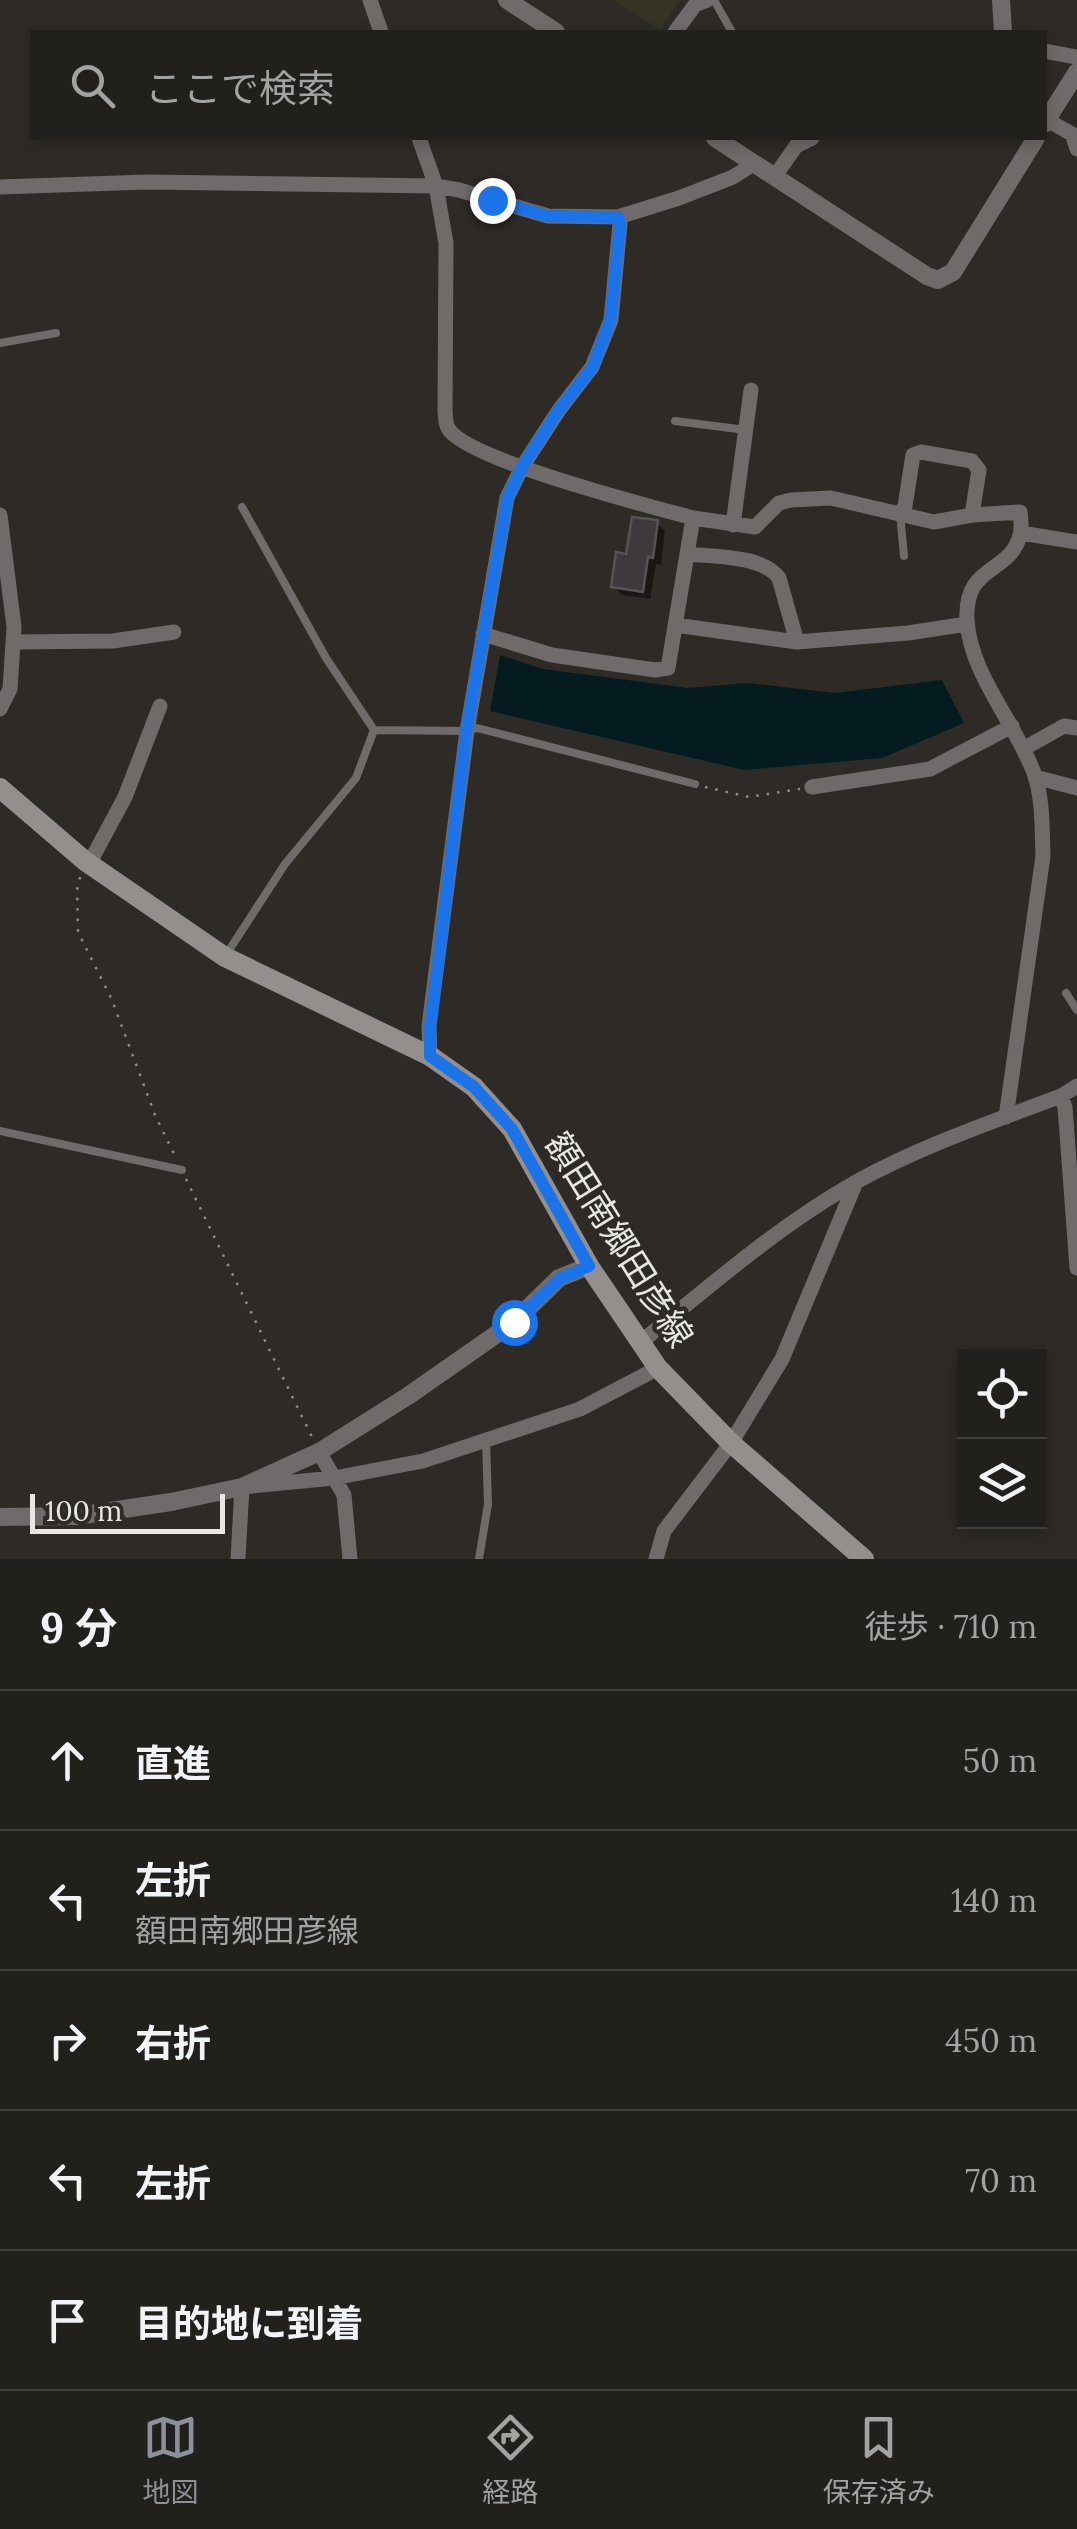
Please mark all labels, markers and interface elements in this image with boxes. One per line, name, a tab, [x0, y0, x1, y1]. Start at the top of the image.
search box	[30, 30, 1047, 140]
icon: search	[65, 58, 120, 113]
text: ここで検索	[145, 64, 335, 112]
route end	[470, 178, 516, 224]
street label: 額田南郷田彦線	[535, 1124, 703, 1356]
route start	[492, 1300, 538, 1346]
map controls	[957, 1349, 1047, 1529]
button: locate	[957, 1349, 1047, 1439]
button: layers	[957, 1439, 1047, 1529]
scale bar	[30, 1489, 225, 1534]
text: 100 m	[45, 1493, 122, 1529]
text: 9 分	[40, 1601, 117, 1655]
text: 徒歩 · 710 m	[865, 1606, 1037, 1647]
icon: ahead	[40, 1733, 95, 1788]
text: 直進	[135, 1739, 211, 1787]
text: 50 m	[963, 1740, 1037, 1781]
text: 左折	[135, 1856, 211, 1904]
icon: left	[40, 1873, 95, 1928]
text: 140 m	[951, 1880, 1037, 1921]
text: 額田南郷田彦線	[135, 1910, 359, 1951]
icon: right	[40, 2013, 95, 2068]
text: 右折	[135, 2019, 211, 2067]
text: 450 m	[945, 2020, 1037, 2061]
icon: left	[40, 2153, 95, 2208]
text: 左折	[135, 2159, 211, 2207]
text: 70 m	[965, 2160, 1037, 2201]
icon: arrive	[40, 2293, 95, 2348]
text: 目的地に到着	[135, 2299, 363, 2347]
tab: 地図	[142, 2410, 198, 2510]
tab: 経路	[482, 2410, 539, 2510]
tab: 保存済み	[823, 2410, 935, 2510]

